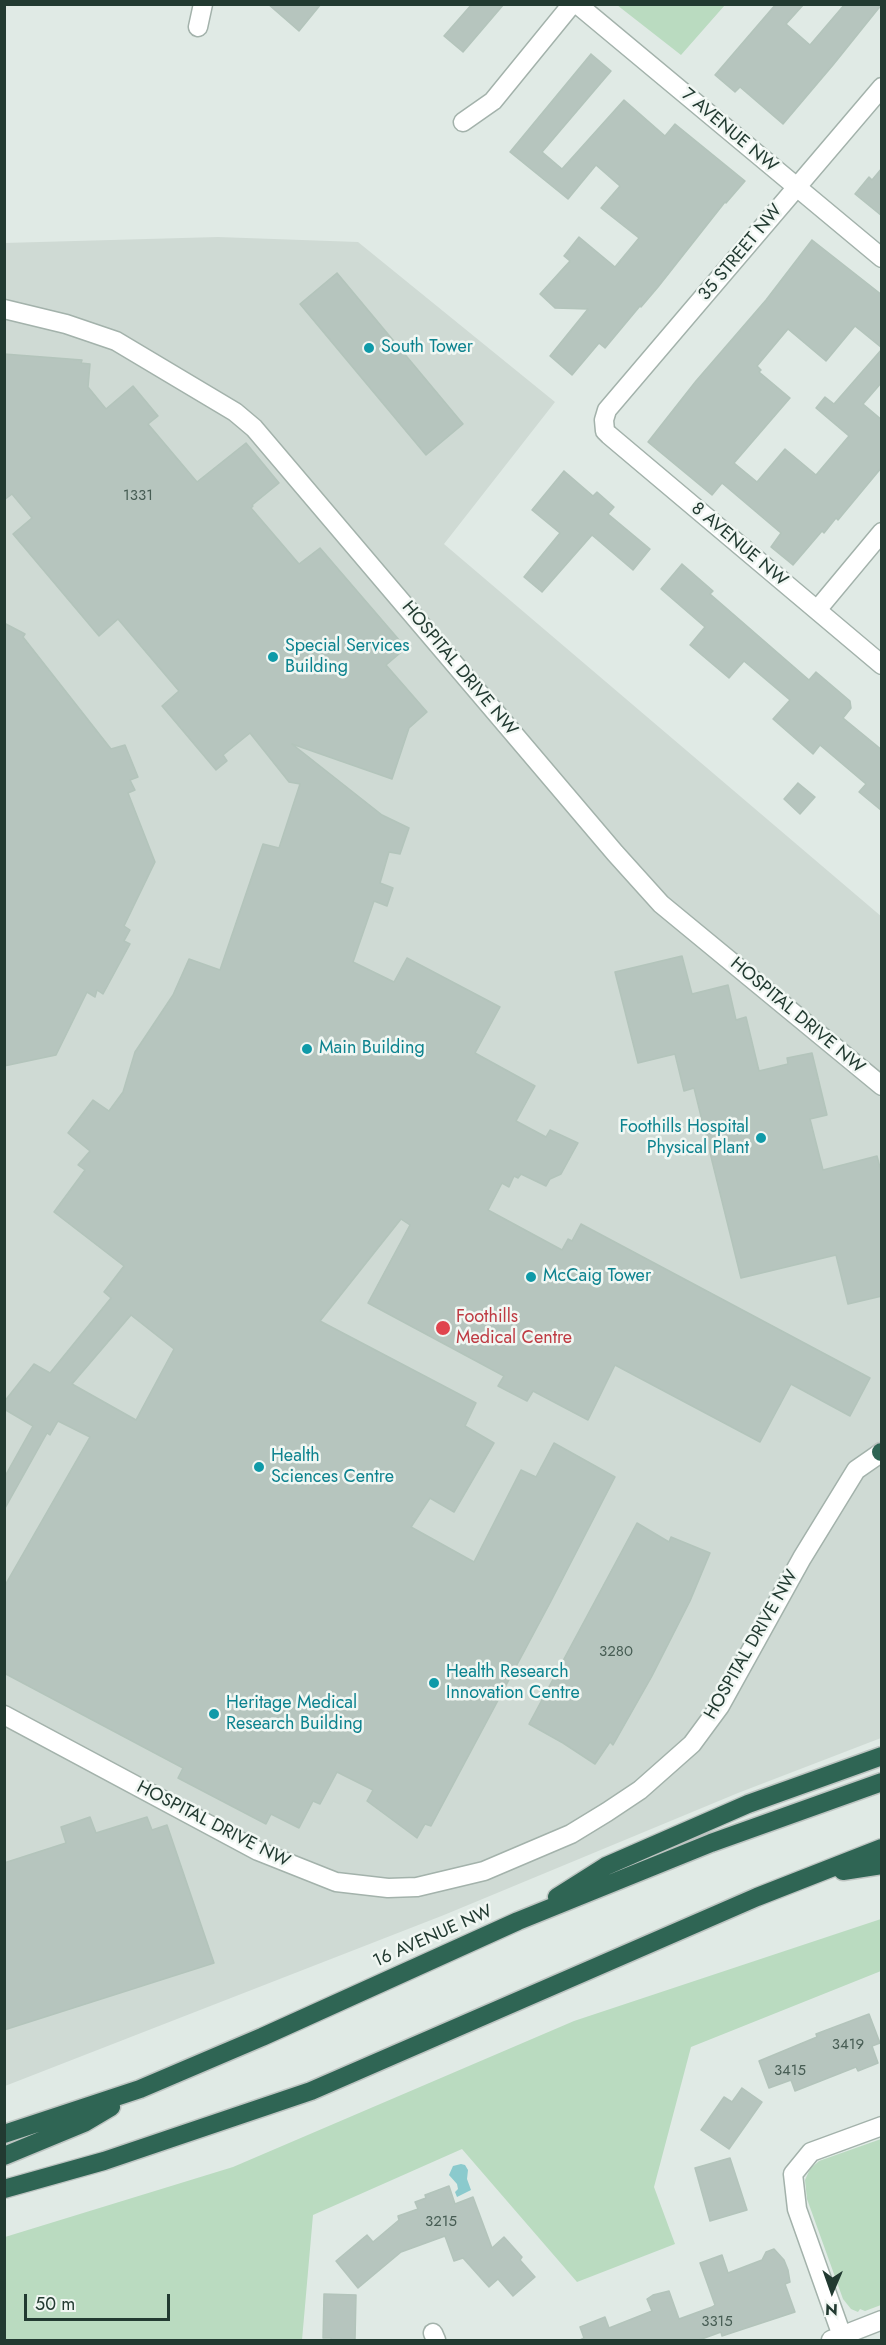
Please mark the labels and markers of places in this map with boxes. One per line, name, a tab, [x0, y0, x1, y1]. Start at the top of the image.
place label: South Tower	[381, 337, 473, 359]
marker: South Tower	[362, 341, 376, 355]
place label: Special Services Building	[285, 636, 409, 678]
marker: Special Services Building	[266, 650, 280, 664]
place label: Main Building	[319, 1038, 425, 1060]
marker: Main Building	[300, 1042, 314, 1056]
place label: Foothills Hospital Physical Plant	[619, 1117, 749, 1160]
marker: Foothills Hospital Physical Plant	[754, 1131, 768, 1145]
place label: McCaig Tower	[543, 1266, 651, 1288]
marker: McCaig Tower	[524, 1270, 538, 1284]
place label: Foothills Medical Centre	[456, 1307, 572, 1350]
marker: Foothills Medical Centre	[434, 1319, 452, 1337]
place label: Health Sciences Centre	[271, 1446, 394, 1488]
marker: Health Sciences Centre	[252, 1460, 266, 1474]
place label: Health Research Innovation Centre	[446, 1662, 580, 1704]
marker: Health Research Innovation Centre	[427, 1676, 441, 1690]
place label: Heritage Medical Research Building	[226, 1693, 363, 1736]
marker: Heritage Medical Research Building	[207, 1707, 221, 1721]

